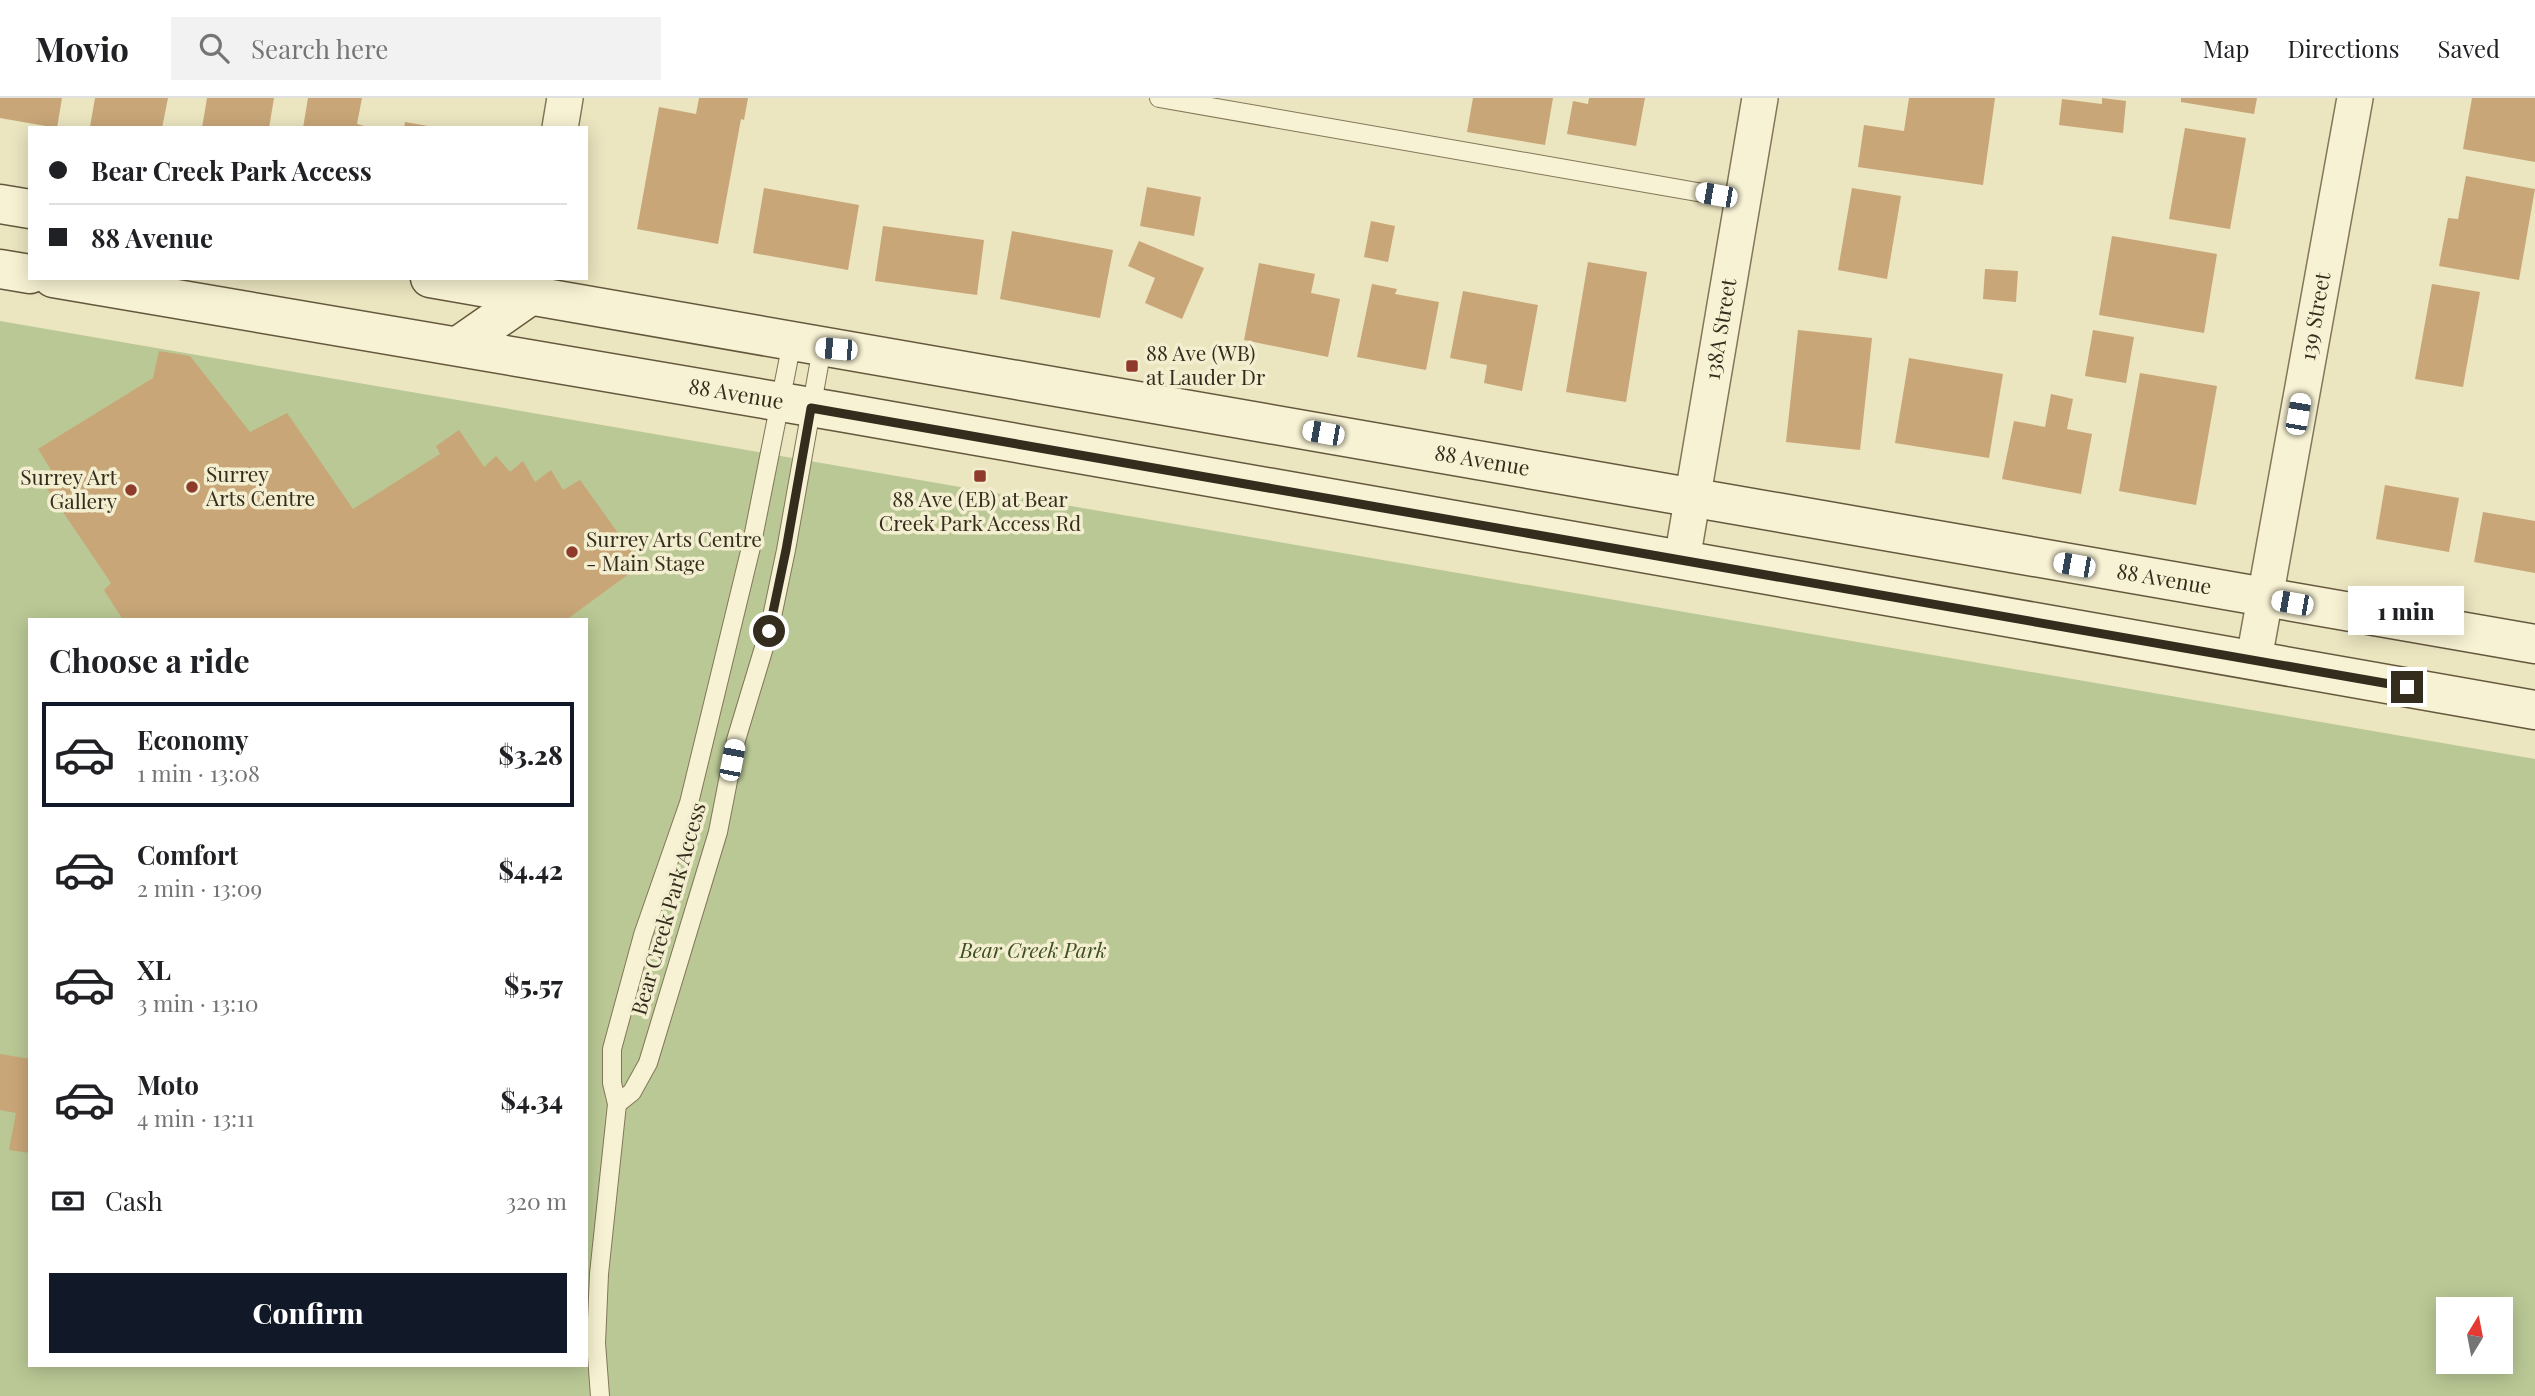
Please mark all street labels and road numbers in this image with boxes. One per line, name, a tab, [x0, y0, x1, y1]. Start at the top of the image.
street label: 139 Street	[2292, 269, 2335, 363]
street label: 138A Street	[1697, 275, 1741, 382]
street label: 88 Avenue	[687, 371, 786, 414]
street label: 88 Avenue	[1433, 437, 1532, 481]
street label: 88 Avenue	[2115, 556, 2214, 600]
street label: Bear Creek Park Access	[623, 799, 711, 1018]

